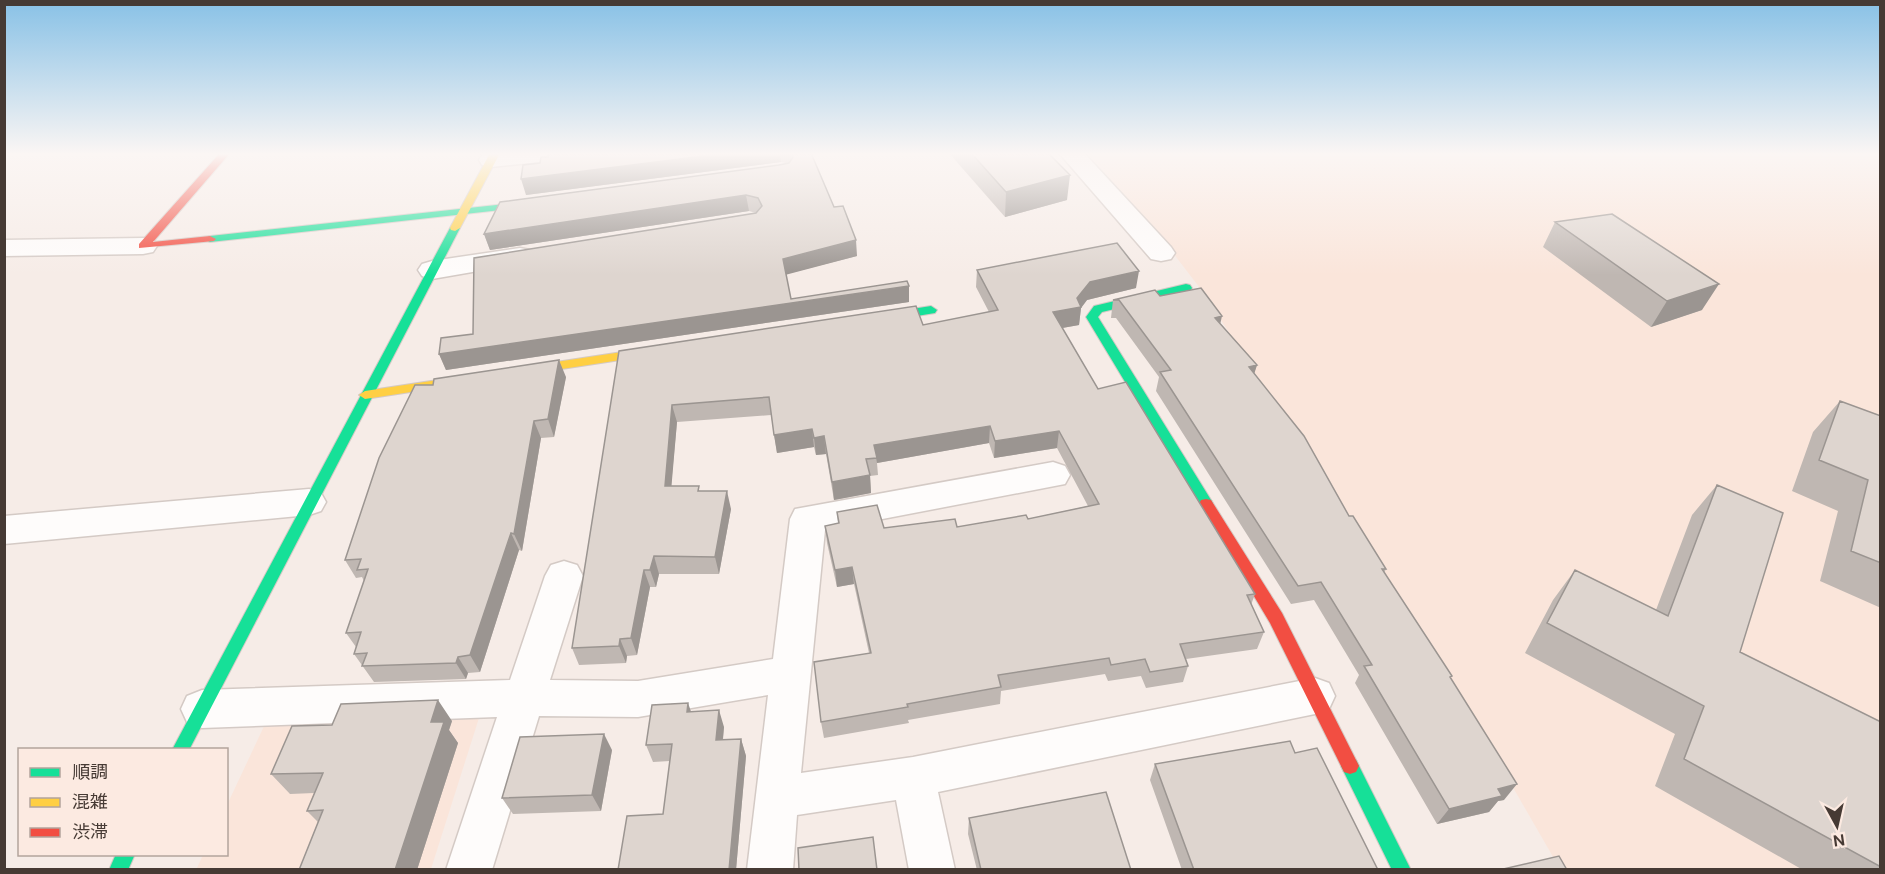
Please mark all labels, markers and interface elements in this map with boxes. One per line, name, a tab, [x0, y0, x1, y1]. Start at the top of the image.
legend	[18, 748, 228, 856]
text: 順調	[72, 760, 108, 784]
text: 混雑	[72, 790, 108, 814]
north arrow	[1807, 796, 1867, 856]
text: 渋滞	[72, 820, 108, 844]
text: N	[1832, 829, 1846, 852]

